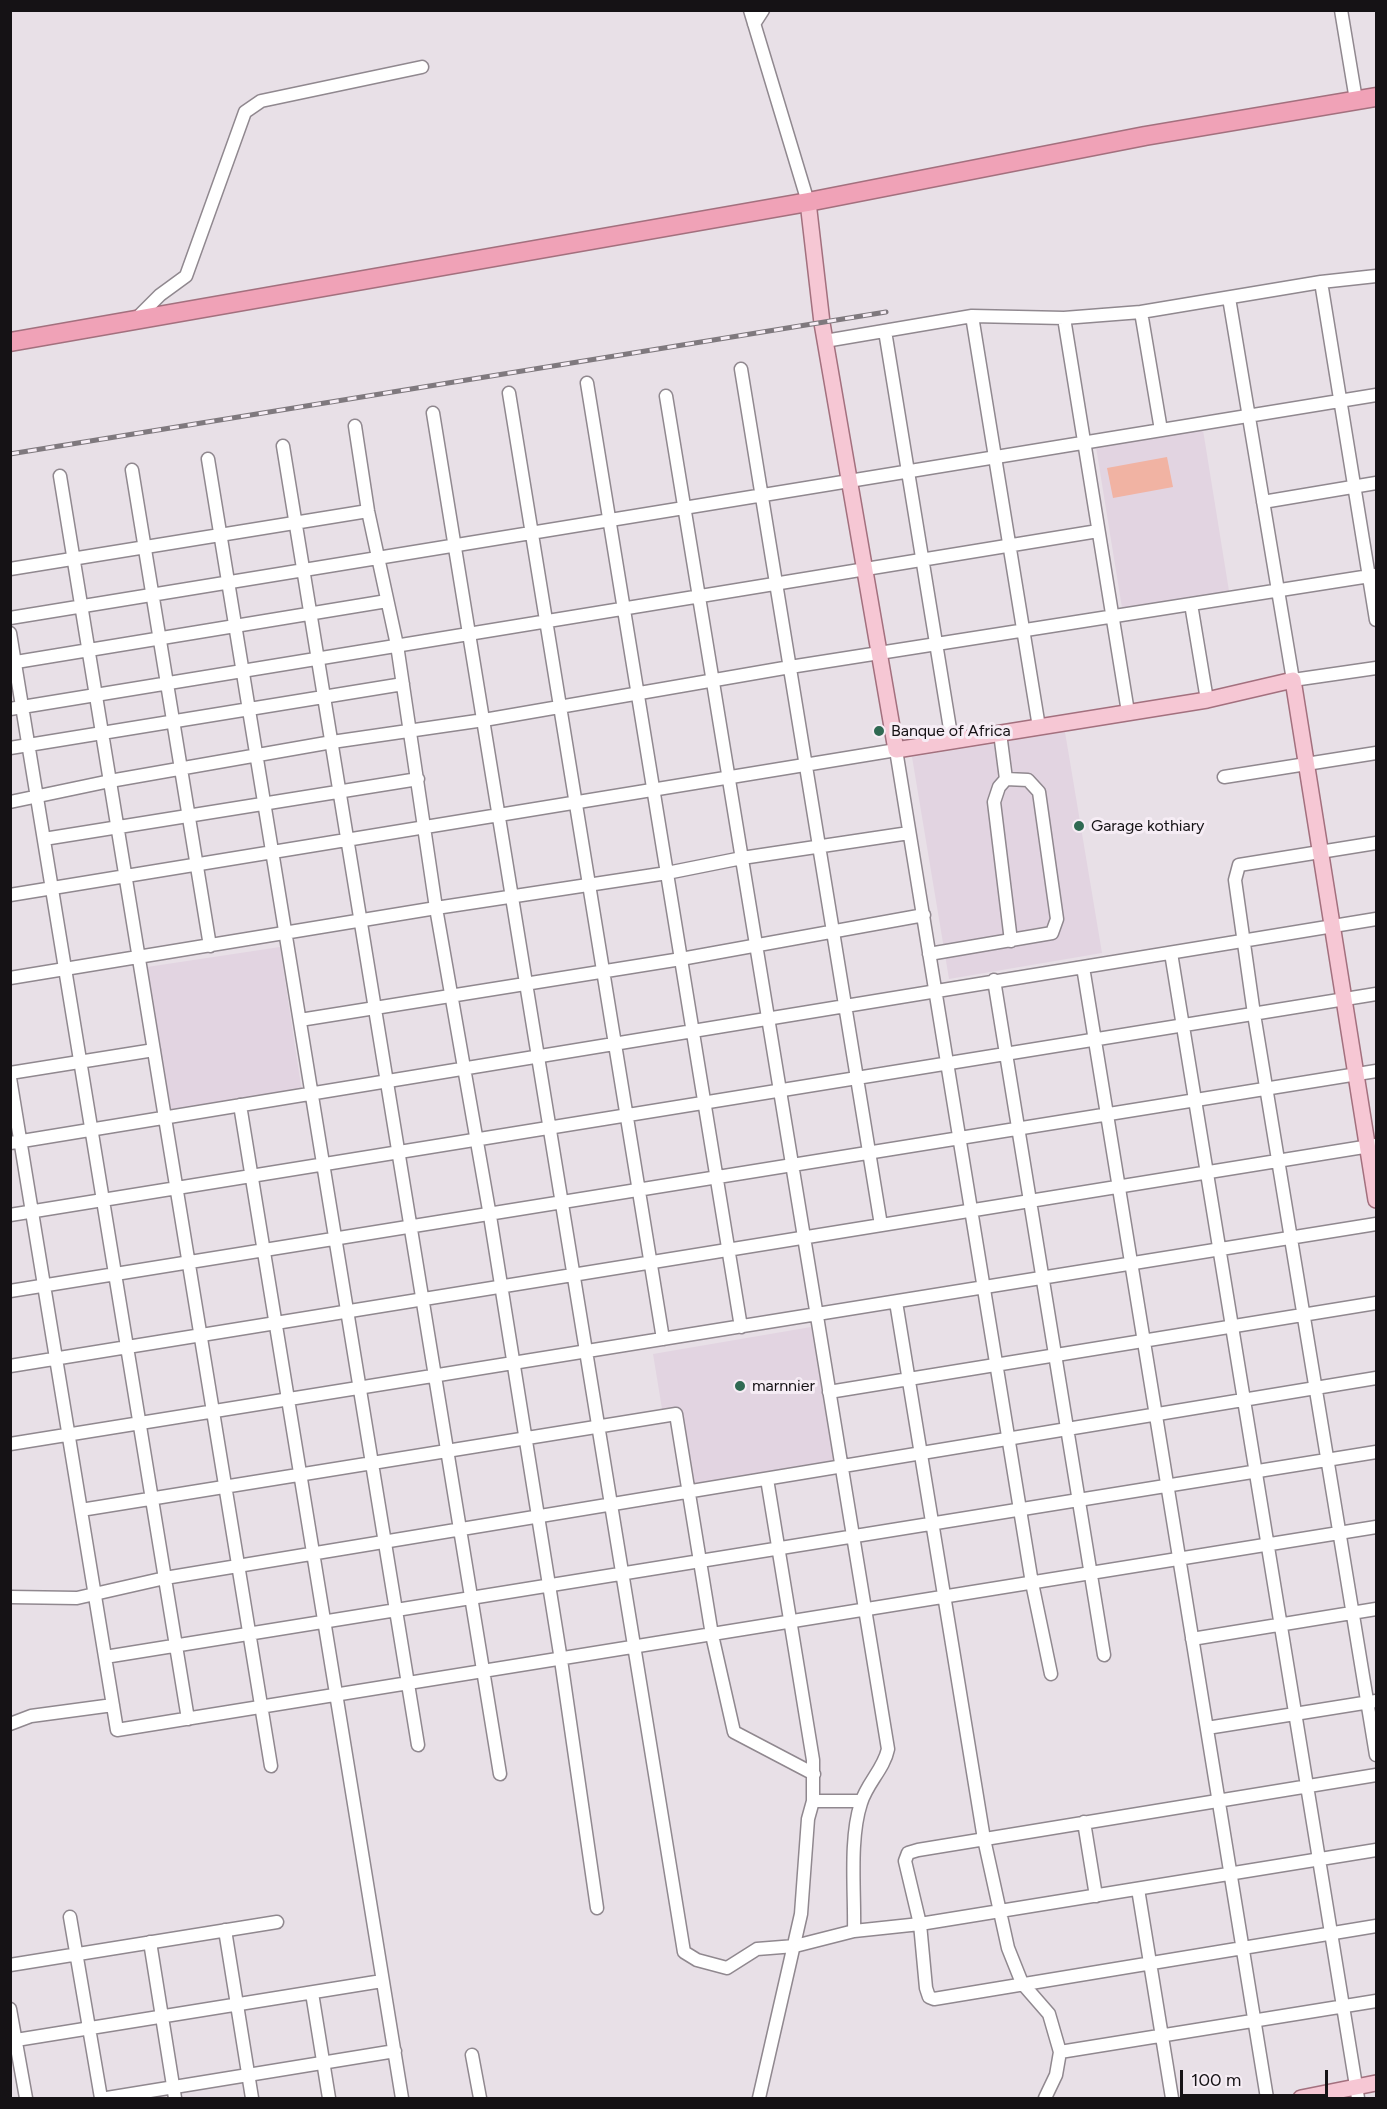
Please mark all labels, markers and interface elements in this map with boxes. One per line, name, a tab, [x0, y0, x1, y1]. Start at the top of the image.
place label: Banque of Africa	[891, 721, 1011, 741]
marker: Banque of Africa	[872, 724, 886, 738]
place label: Garage kothiary	[1091, 816, 1205, 836]
marker: Garage kothiary	[1072, 819, 1086, 833]
place label: marnnier	[752, 1376, 815, 1396]
marker: marnnier	[733, 1379, 747, 1393]
scale bar	[1183, 2058, 1332, 2096]
text: 100 m	[1191, 2069, 1241, 2091]

